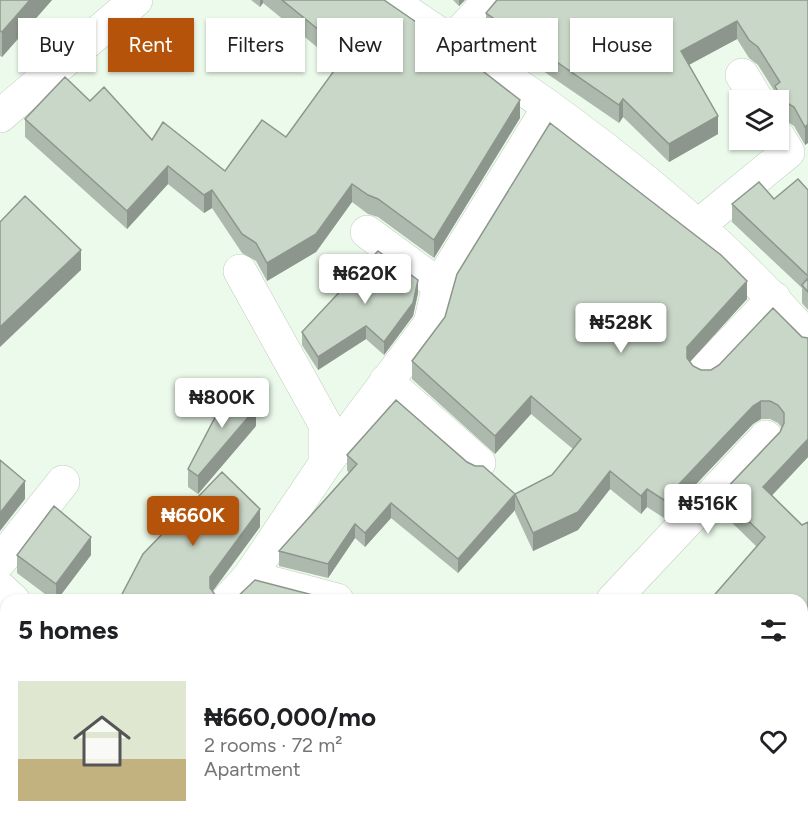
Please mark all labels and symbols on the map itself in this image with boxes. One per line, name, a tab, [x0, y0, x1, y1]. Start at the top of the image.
pin: ₦620K	[323, 254, 407, 305]
pin: ₦528K	[579, 303, 663, 354]
pin: ₦800K	[180, 378, 264, 429]
pin: ₦516K	[666, 484, 750, 535]
pin: ₦660K	[151, 496, 235, 547]

